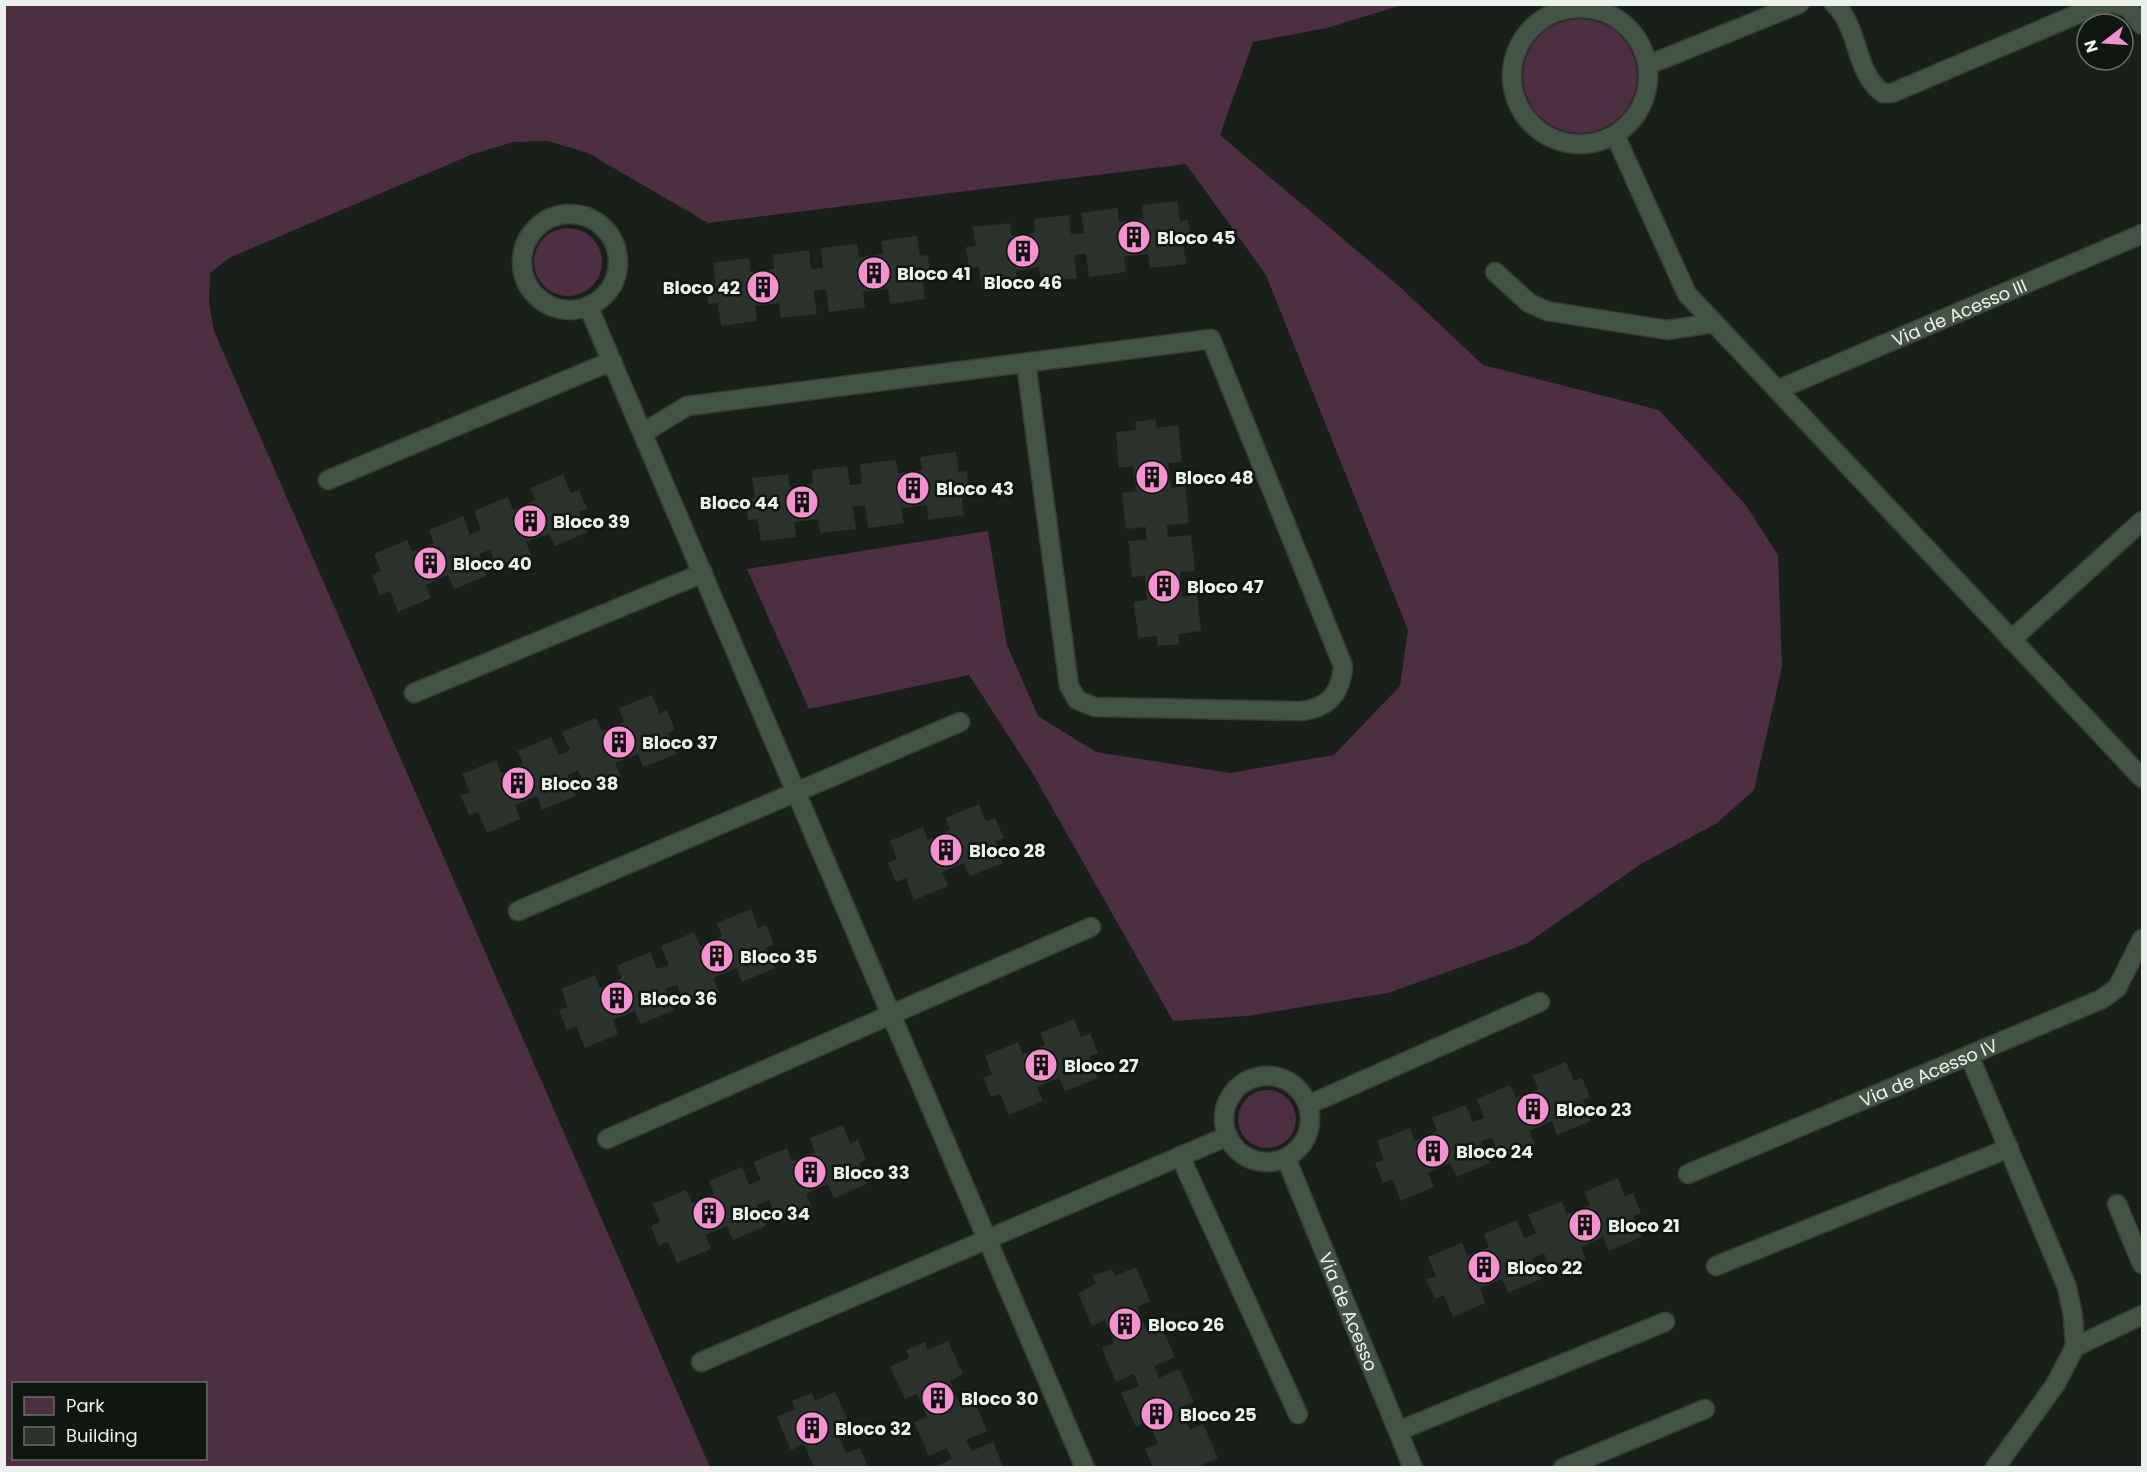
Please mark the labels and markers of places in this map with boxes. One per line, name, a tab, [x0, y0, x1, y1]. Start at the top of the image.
building icon: Bloco 45	[1116, 219, 1152, 255]
place label: Bloco 45	[1157, 225, 1236, 250]
building icon: Bloco 46	[1005, 233, 1041, 269]
building icon: Bloco 41	[856, 255, 892, 291]
place label: Bloco 41	[897, 261, 971, 286]
building icon: Bloco 42	[745, 269, 781, 305]
place label: Bloco 46	[984, 270, 1062, 295]
place label: Bloco 42	[663, 275, 740, 300]
building icon: Bloco 48	[1134, 459, 1170, 495]
place label: Bloco 48	[1175, 465, 1254, 490]
building icon: Bloco 43	[895, 470, 931, 506]
place label: Bloco 43	[936, 476, 1014, 501]
building icon: Bloco 44	[784, 484, 820, 520]
place label: Bloco 44	[700, 490, 779, 515]
building icon: Bloco 39	[512, 503, 548, 539]
place label: Bloco 39	[553, 509, 630, 534]
building icon: Bloco 40	[412, 545, 448, 581]
place label: Bloco 40	[453, 551, 532, 576]
building icon: Bloco 47	[1146, 568, 1182, 604]
place label: Bloco 47	[1187, 574, 1264, 599]
building icon: Bloco 37	[601, 724, 637, 760]
place label: Bloco 37	[642, 730, 718, 755]
building icon: Bloco 38	[500, 765, 536, 801]
place label: Bloco 38	[541, 771, 618, 796]
building icon: Bloco 28	[928, 832, 964, 868]
place label: Bloco 28	[969, 838, 1046, 863]
building icon: Bloco 35	[699, 938, 735, 974]
place label: Bloco 35	[740, 944, 817, 969]
building icon: Bloco 36	[599, 980, 635, 1016]
place label: Bloco 36	[640, 986, 717, 1011]
building icon: Bloco 27	[1023, 1047, 1059, 1083]
place label: Bloco 27	[1064, 1053, 1139, 1078]
building icon: Bloco 23	[1515, 1091, 1551, 1127]
place label: Bloco 23	[1556, 1097, 1632, 1122]
building icon: Bloco 24	[1415, 1133, 1451, 1169]
place label: Bloco 24	[1456, 1139, 1533, 1164]
building icon: Bloco 33	[792, 1154, 828, 1190]
place label: Bloco 33	[833, 1160, 910, 1185]
building icon: Bloco 34	[691, 1195, 727, 1231]
place label: Bloco 34	[732, 1201, 810, 1226]
building icon: Bloco 21	[1567, 1207, 1603, 1243]
place label: Bloco 21	[1608, 1213, 1680, 1238]
building icon: Bloco 22	[1466, 1249, 1502, 1285]
place label: Bloco 22	[1507, 1255, 1582, 1280]
building icon: Bloco 26	[1107, 1306, 1143, 1342]
place label: Bloco 26	[1148, 1312, 1225, 1337]
building icon: Bloco 30	[920, 1380, 956, 1416]
place label: Bloco 30	[961, 1386, 1038, 1411]
building icon: Bloco 25	[1139, 1396, 1175, 1432]
place label: Bloco 25	[1180, 1402, 1257, 1427]
building icon: Bloco 32	[794, 1410, 830, 1446]
place label: Bloco 32	[835, 1416, 911, 1441]

